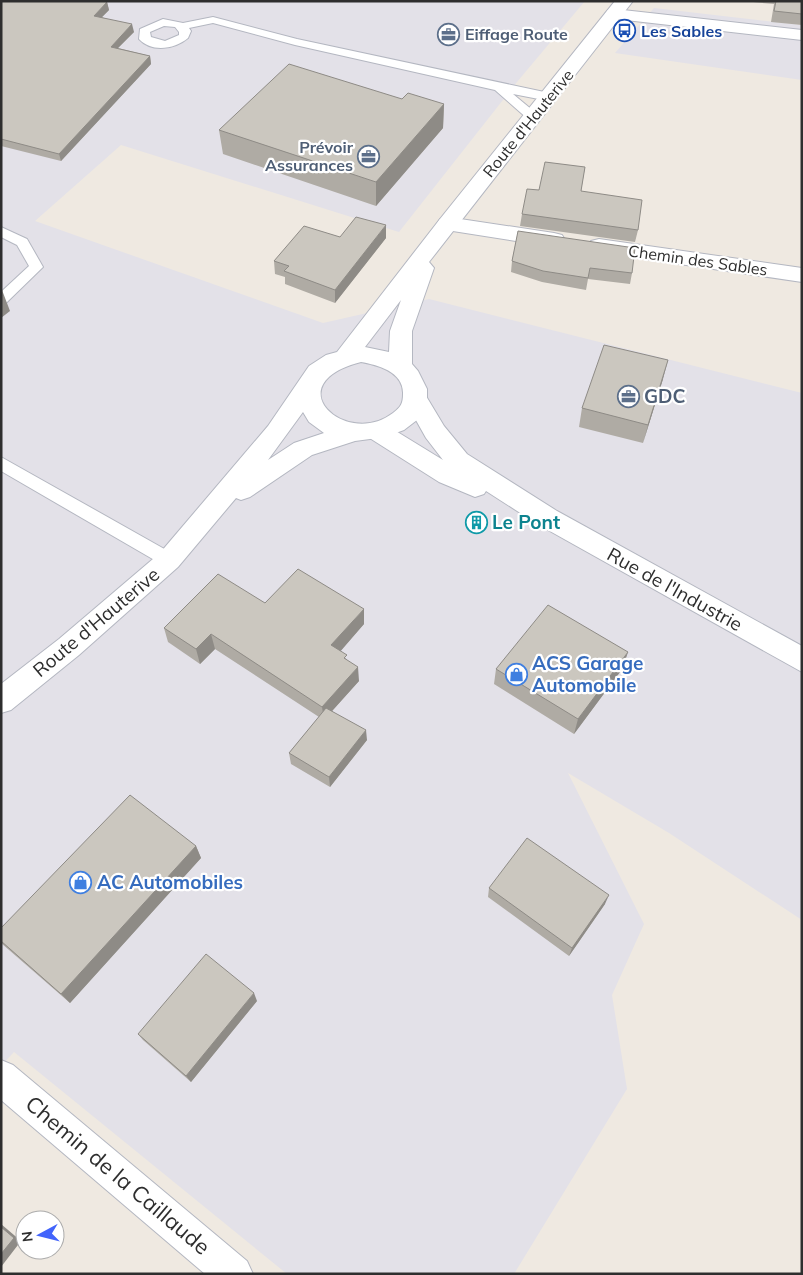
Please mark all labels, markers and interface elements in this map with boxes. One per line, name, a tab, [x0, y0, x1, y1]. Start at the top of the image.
bus stop icon: Les Sables	[613, 19, 637, 43]
place label: Les Sables	[641, 21, 722, 41]
office icon: Eiffage Route	[437, 22, 461, 46]
place label: Eiffage Route	[465, 24, 568, 44]
street label: Route d'Hauterive	[478, 65, 578, 181]
place label: Prévoir Assurances	[265, 137, 354, 175]
office icon: Prévoir Assurances	[357, 144, 381, 168]
street label: Chemin des Sables	[627, 240, 769, 280]
office icon: GDC	[616, 384, 640, 408]
place label: GDC	[644, 384, 686, 408]
building icon: Le Pont	[464, 510, 488, 534]
place label: Le Pont	[492, 510, 560, 534]
street label: Rue de l'Industrie	[603, 542, 747, 636]
street label: Route d'Hauterive	[28, 562, 164, 682]
place label: ACS Garage Automobile	[532, 651, 643, 697]
shop icon: ACS Garage Automobile	[504, 662, 528, 686]
shop icon: AC Automobiles	[69, 870, 93, 894]
place label: AC Automobiles	[97, 870, 243, 894]
street label: Chemin de la Caillaude	[20, 1089, 216, 1261]
north arrow	[15, 1210, 65, 1260]
text: N	[18, 1230, 37, 1243]

